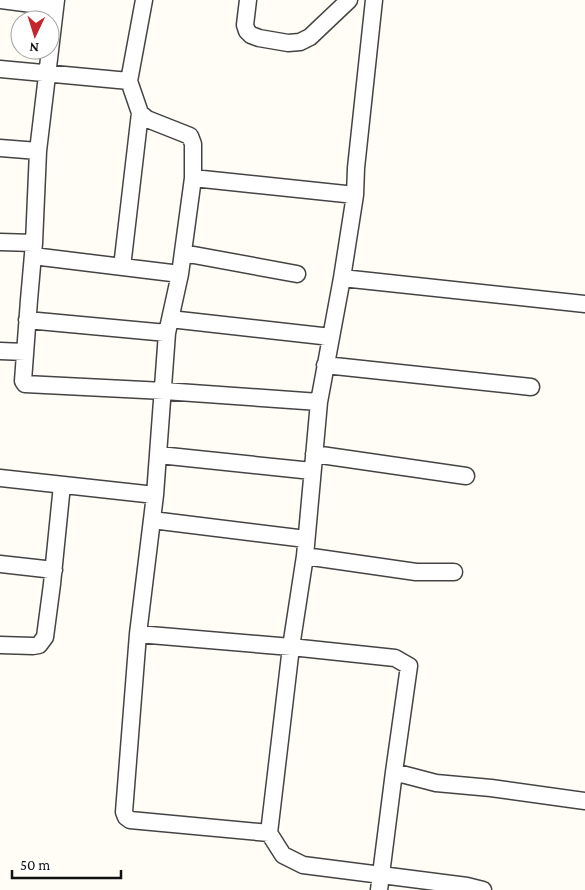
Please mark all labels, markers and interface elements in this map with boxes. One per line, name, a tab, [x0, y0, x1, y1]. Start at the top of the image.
north arrow	[10, 10, 60, 60]
text: N	[28, 40, 39, 56]
scale bar	[12, 848, 121, 880]
text: 50 m	[20, 857, 50, 873]

